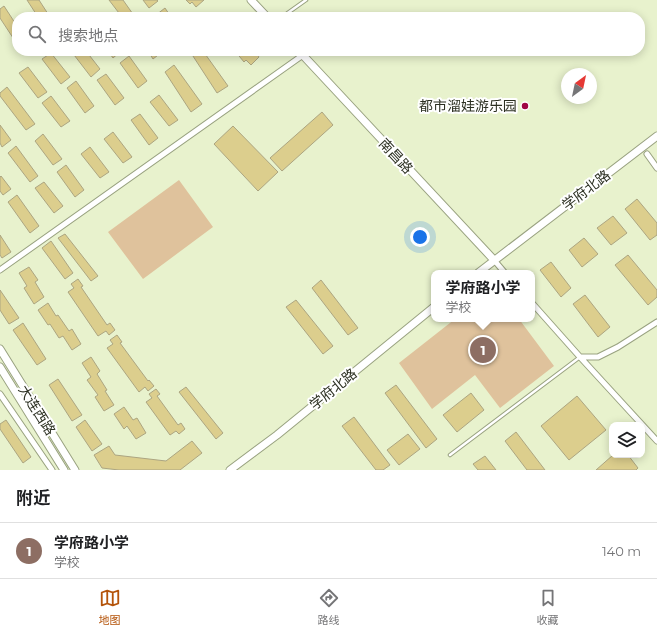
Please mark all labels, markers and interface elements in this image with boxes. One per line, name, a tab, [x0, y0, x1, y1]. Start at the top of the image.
search box	[12, 12, 645, 56]
icon: search	[26, 23, 48, 45]
text: 搜索地点	[58, 26, 118, 45]
north arrow	[561, 68, 597, 104]
place label: 都市溜娃游乐园	[419, 97, 517, 115]
marker: 都市溜娃游乐园	[520, 101, 530, 111]
street label: 南昌路	[375, 135, 417, 177]
street label: 学府北路	[558, 166, 614, 214]
your location	[410, 227, 430, 247]
popup	[431, 270, 535, 322]
text: 学府路小学	[445, 278, 521, 297]
text: 学校	[445, 299, 472, 315]
pin: 1	[470, 335, 496, 365]
street label: 学府北路	[306, 364, 360, 414]
street label: 大连西路	[15, 381, 59, 439]
map controls	[609, 422, 645, 458]
button: layers	[609, 422, 645, 458]
text: 附近	[16, 488, 50, 508]
text: 学府路小学	[54, 533, 129, 552]
text: 1	[26, 543, 32, 559]
text: 140 m	[602, 543, 641, 559]
text: 学校	[54, 554, 80, 570]
tab: 地图	[99, 587, 121, 627]
tab: 路线	[318, 587, 340, 627]
tab: 收藏	[537, 587, 559, 627]

